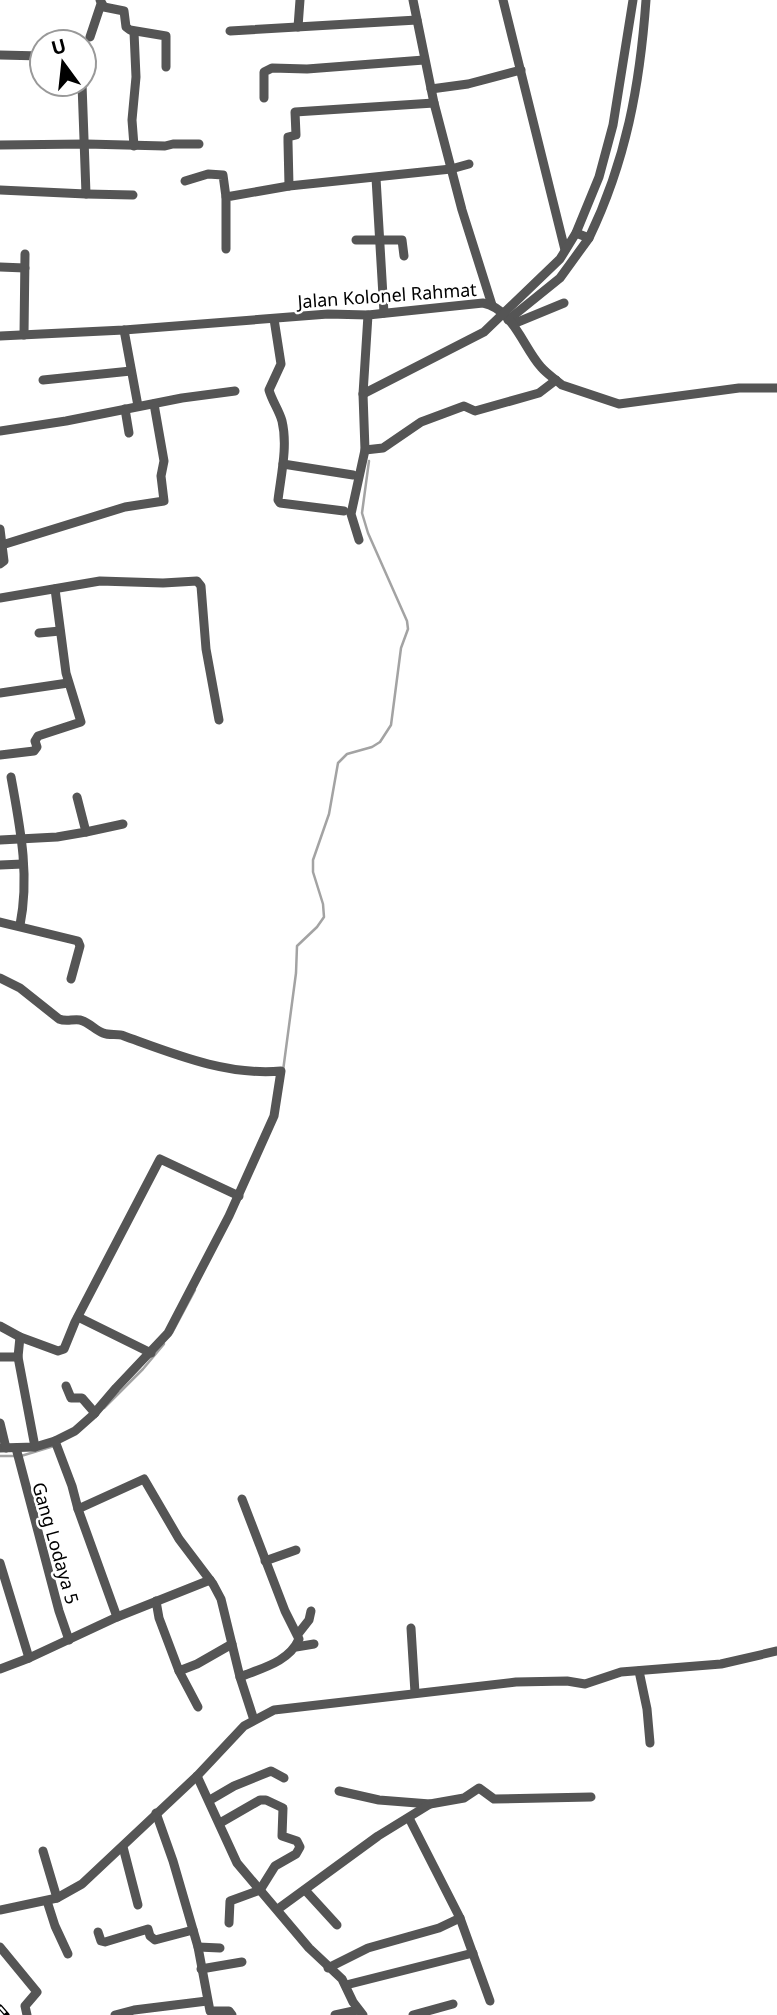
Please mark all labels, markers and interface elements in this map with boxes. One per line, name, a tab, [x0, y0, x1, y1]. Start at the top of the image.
north arrow	[28, 28, 98, 98]
text: U	[48, 32, 69, 61]
street label: Jalan Kolonel Rahmat	[295, 277, 478, 313]
street label: Gang Lodaya 5	[27, 1479, 85, 1607]

